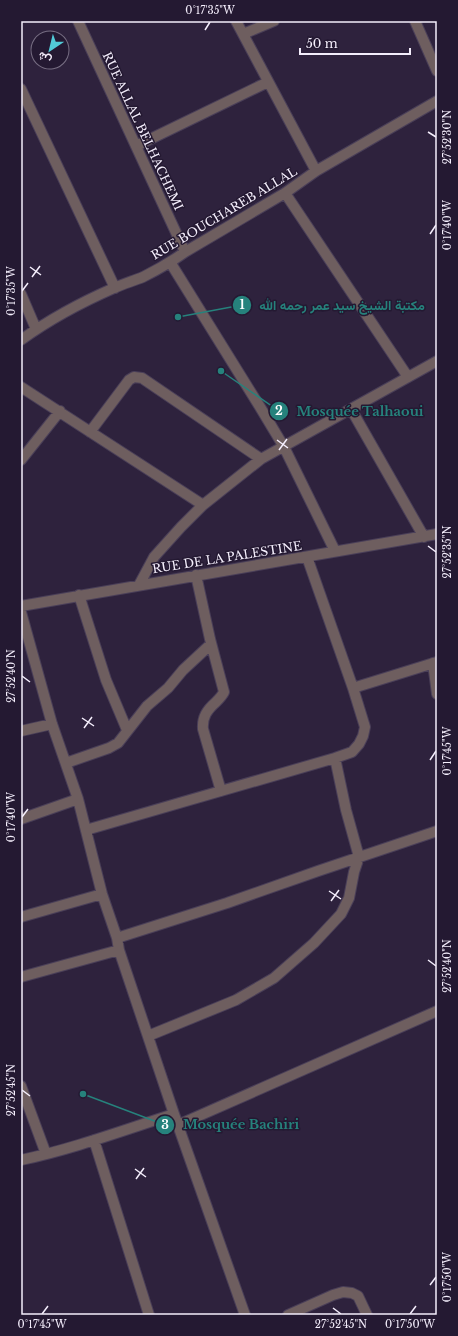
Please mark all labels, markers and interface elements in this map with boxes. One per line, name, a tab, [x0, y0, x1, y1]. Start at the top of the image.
text: 0°17'35"W	[185, 4, 235, 17]
north arrow	[30, 30, 70, 70]
scale bar	[300, 30, 410, 56]
text: 50 m	[306, 36, 338, 51]
text: ش	[35, 49, 54, 68]
street label: RUE ALLAL BELHACHEMI	[100, 49, 186, 213]
text: 27°52'30"N	[441, 110, 454, 164]
street label: RUE BOUCHAREB ALLAL	[148, 163, 300, 263]
text: 0°17'40"W	[441, 200, 454, 250]
text: 0°17'35"W	[5, 266, 18, 316]
callout: مكتبة الشيخ سيد عمر رحمه الله	[232, 293, 433, 318]
text: 1	[239, 297, 245, 312]
text: مكتبة الشيخ سيد عمر رحمه الله	[259, 297, 425, 315]
callout: Mosquée Talhaoui	[269, 399, 432, 424]
text: 2	[275, 403, 283, 418]
text: Mosquée Talhaoui	[296, 403, 424, 420]
text: 27°52'35"N	[441, 526, 454, 578]
street label: RUE DE LA PALESTINE	[151, 538, 303, 576]
text: 27°52'40"N	[5, 649, 18, 703]
text: 0°17'45"W	[441, 726, 454, 775]
text: 0°17'40"W	[5, 792, 18, 842]
text: 27°52'40"N	[441, 939, 454, 993]
text: 27°52'45"N	[5, 1064, 18, 1116]
callout: Mosquée Bachiri	[155, 1112, 307, 1137]
text: Mosquée Bachiri	[183, 1116, 299, 1133]
text: 3	[161, 1117, 169, 1132]
text: 0°17'50"W	[441, 1252, 454, 1302]
text: 0°17'45"W	[18, 1318, 67, 1331]
text: 27°52'45"N	[315, 1318, 367, 1331]
text: 0°17'50"W	[385, 1318, 435, 1331]

